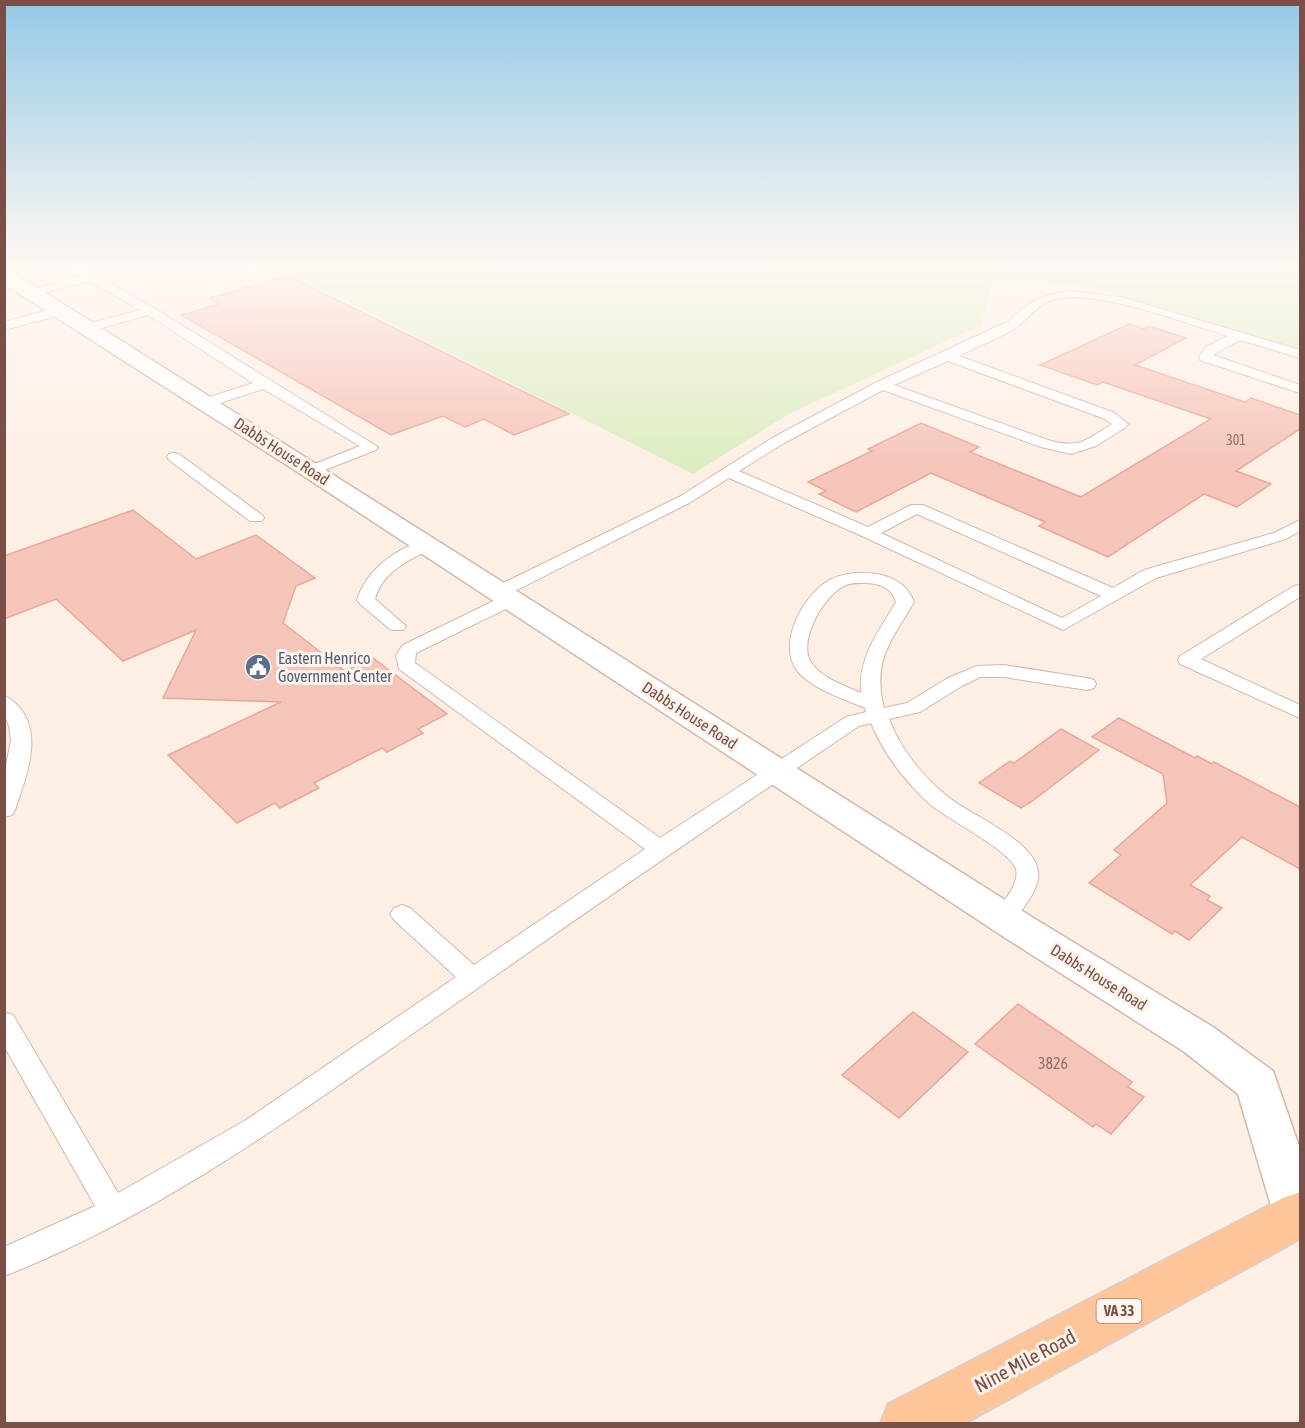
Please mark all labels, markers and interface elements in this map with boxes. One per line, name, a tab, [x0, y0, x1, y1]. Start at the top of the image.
street label: Dabbs House Road	[231, 414, 333, 488]
house number: 301	[1226, 432, 1246, 448]
place label: Eastern Henrico Government Center	[278, 649, 392, 685]
public building icon: Eastern Henrico Government Center	[243, 652, 273, 682]
street label: Dabbs House Road	[639, 678, 741, 752]
street label: Dabbs House Road	[1048, 940, 1150, 1014]
house number: 3826	[1038, 1054, 1068, 1072]
road number: VA 33	[1096, 1299, 1142, 1323]
street label: Nine Mile Road	[970, 1324, 1079, 1397]

